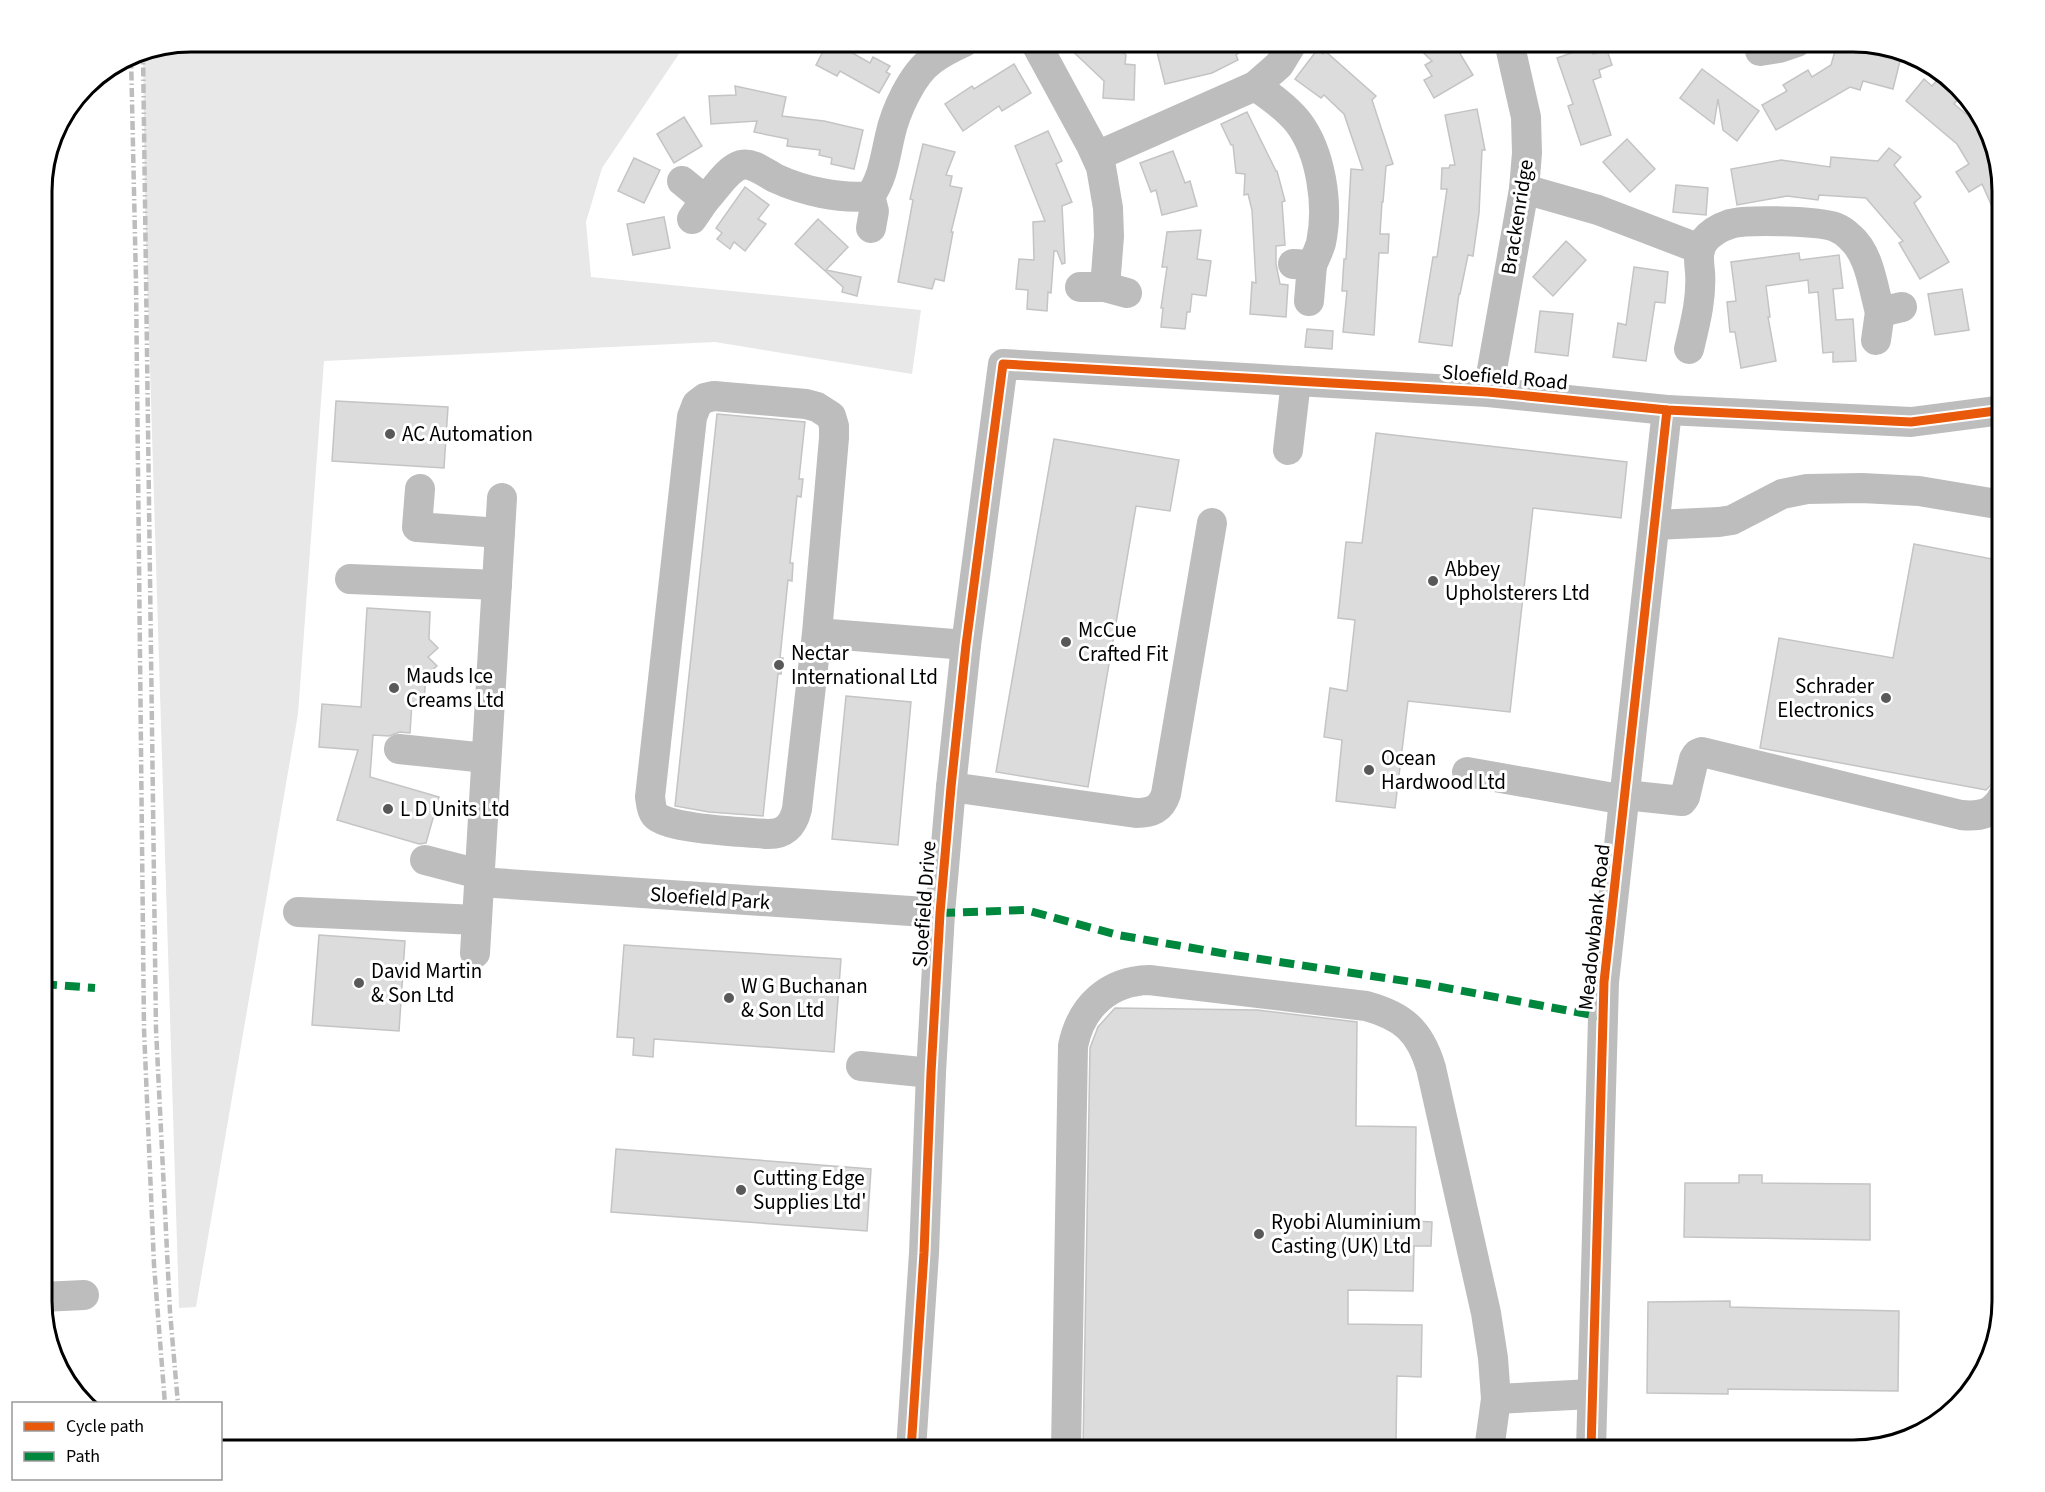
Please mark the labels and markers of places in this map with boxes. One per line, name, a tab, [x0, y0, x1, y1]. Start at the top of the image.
place label: AC Automation	[402, 419, 533, 449]
marker: AC Automation	[383, 427, 397, 441]
place label: Abbey Upholsterers Ltd	[1445, 554, 1590, 608]
marker: Abbey Upholsterers Ltd	[1426, 574, 1440, 588]
place label: McCue Crafted Fit	[1078, 615, 1168, 669]
marker: McCue Crafted Fit	[1059, 635, 1073, 649]
place label: Nectar International Ltd	[791, 638, 938, 692]
marker: Nectar International Ltd	[772, 658, 786, 672]
place label: Mauds Ice Creams Ltd	[406, 661, 504, 715]
place label: Schrader Electronics	[1777, 671, 1875, 725]
marker: Mauds Ice Creams Ltd	[387, 681, 401, 695]
marker: Schrader Electronics	[1879, 691, 1893, 705]
place label: Ocean Hardwood Ltd	[1381, 743, 1506, 797]
marker: Ocean Hardwood Ltd	[1362, 763, 1376, 777]
place label: L D Units Ltd	[400, 794, 510, 824]
marker: L D Units Ltd	[381, 802, 395, 816]
place label: David Martin & Son Ltd	[371, 956, 482, 1010]
place label: W G Buchanan & Son Ltd	[741, 971, 868, 1025]
marker: David Martin & Son Ltd	[352, 976, 366, 990]
marker: W G Buchanan & Son Ltd	[722, 991, 736, 1005]
place label: Cutting Edge Supplies Ltd'	[753, 1163, 866, 1217]
marker: Cutting Edge Supplies Ltd'	[734, 1183, 748, 1197]
place label: Ryobi Aluminium Casting (UK) Ltd	[1271, 1207, 1421, 1261]
marker: Ryobi Aluminium Casting (UK) Ltd	[1252, 1227, 1266, 1241]

